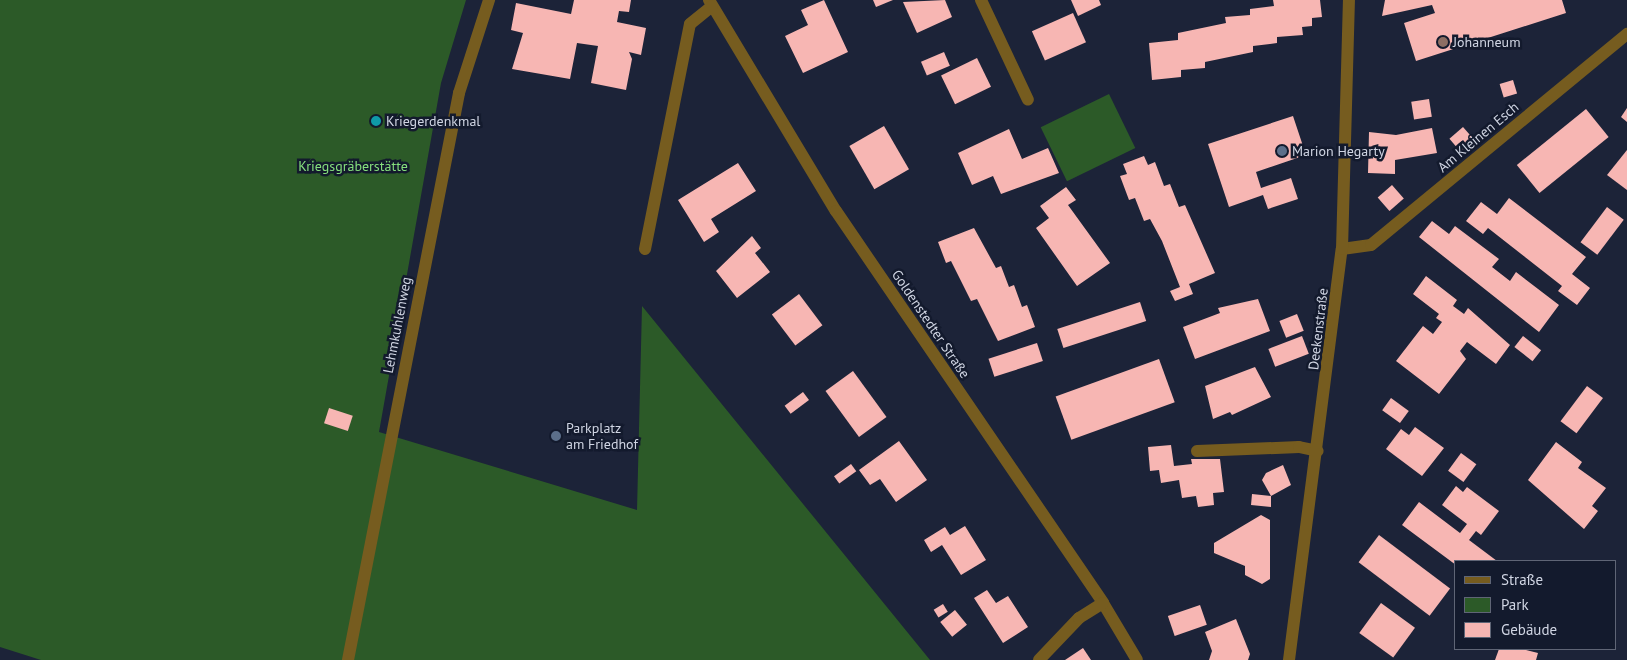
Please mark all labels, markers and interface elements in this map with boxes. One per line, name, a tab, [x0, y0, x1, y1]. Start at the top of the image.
place label: Johanneum	[1453, 34, 1521, 50]
marker: Johanneum	[1437, 36, 1449, 48]
street label: Am Kleinen Esch	[1434, 98, 1522, 176]
place label: Kriegerdenkmal	[386, 113, 480, 129]
marker: Kriegerdenkmal	[370, 115, 382, 127]
place label: Marion Hegarty	[1292, 143, 1385, 159]
marker: Marion Hegarty	[1276, 145, 1288, 157]
park label: Kriegsgräberstätte	[298, 158, 408, 174]
street label: Goldenstedter Straße	[889, 267, 973, 381]
street label: Lehmkuhlenweg	[379, 275, 415, 375]
street label: Deekenstraße	[1305, 287, 1331, 371]
place label: Parkplatz am Friedhof	[566, 420, 638, 452]
marker: Parkplatz am Friedhof	[550, 430, 562, 442]
legend	[1454, 560, 1617, 650]
text: Straße	[1501, 570, 1543, 589]
text: Park	[1501, 595, 1529, 614]
text: Gebäude	[1501, 620, 1557, 639]

